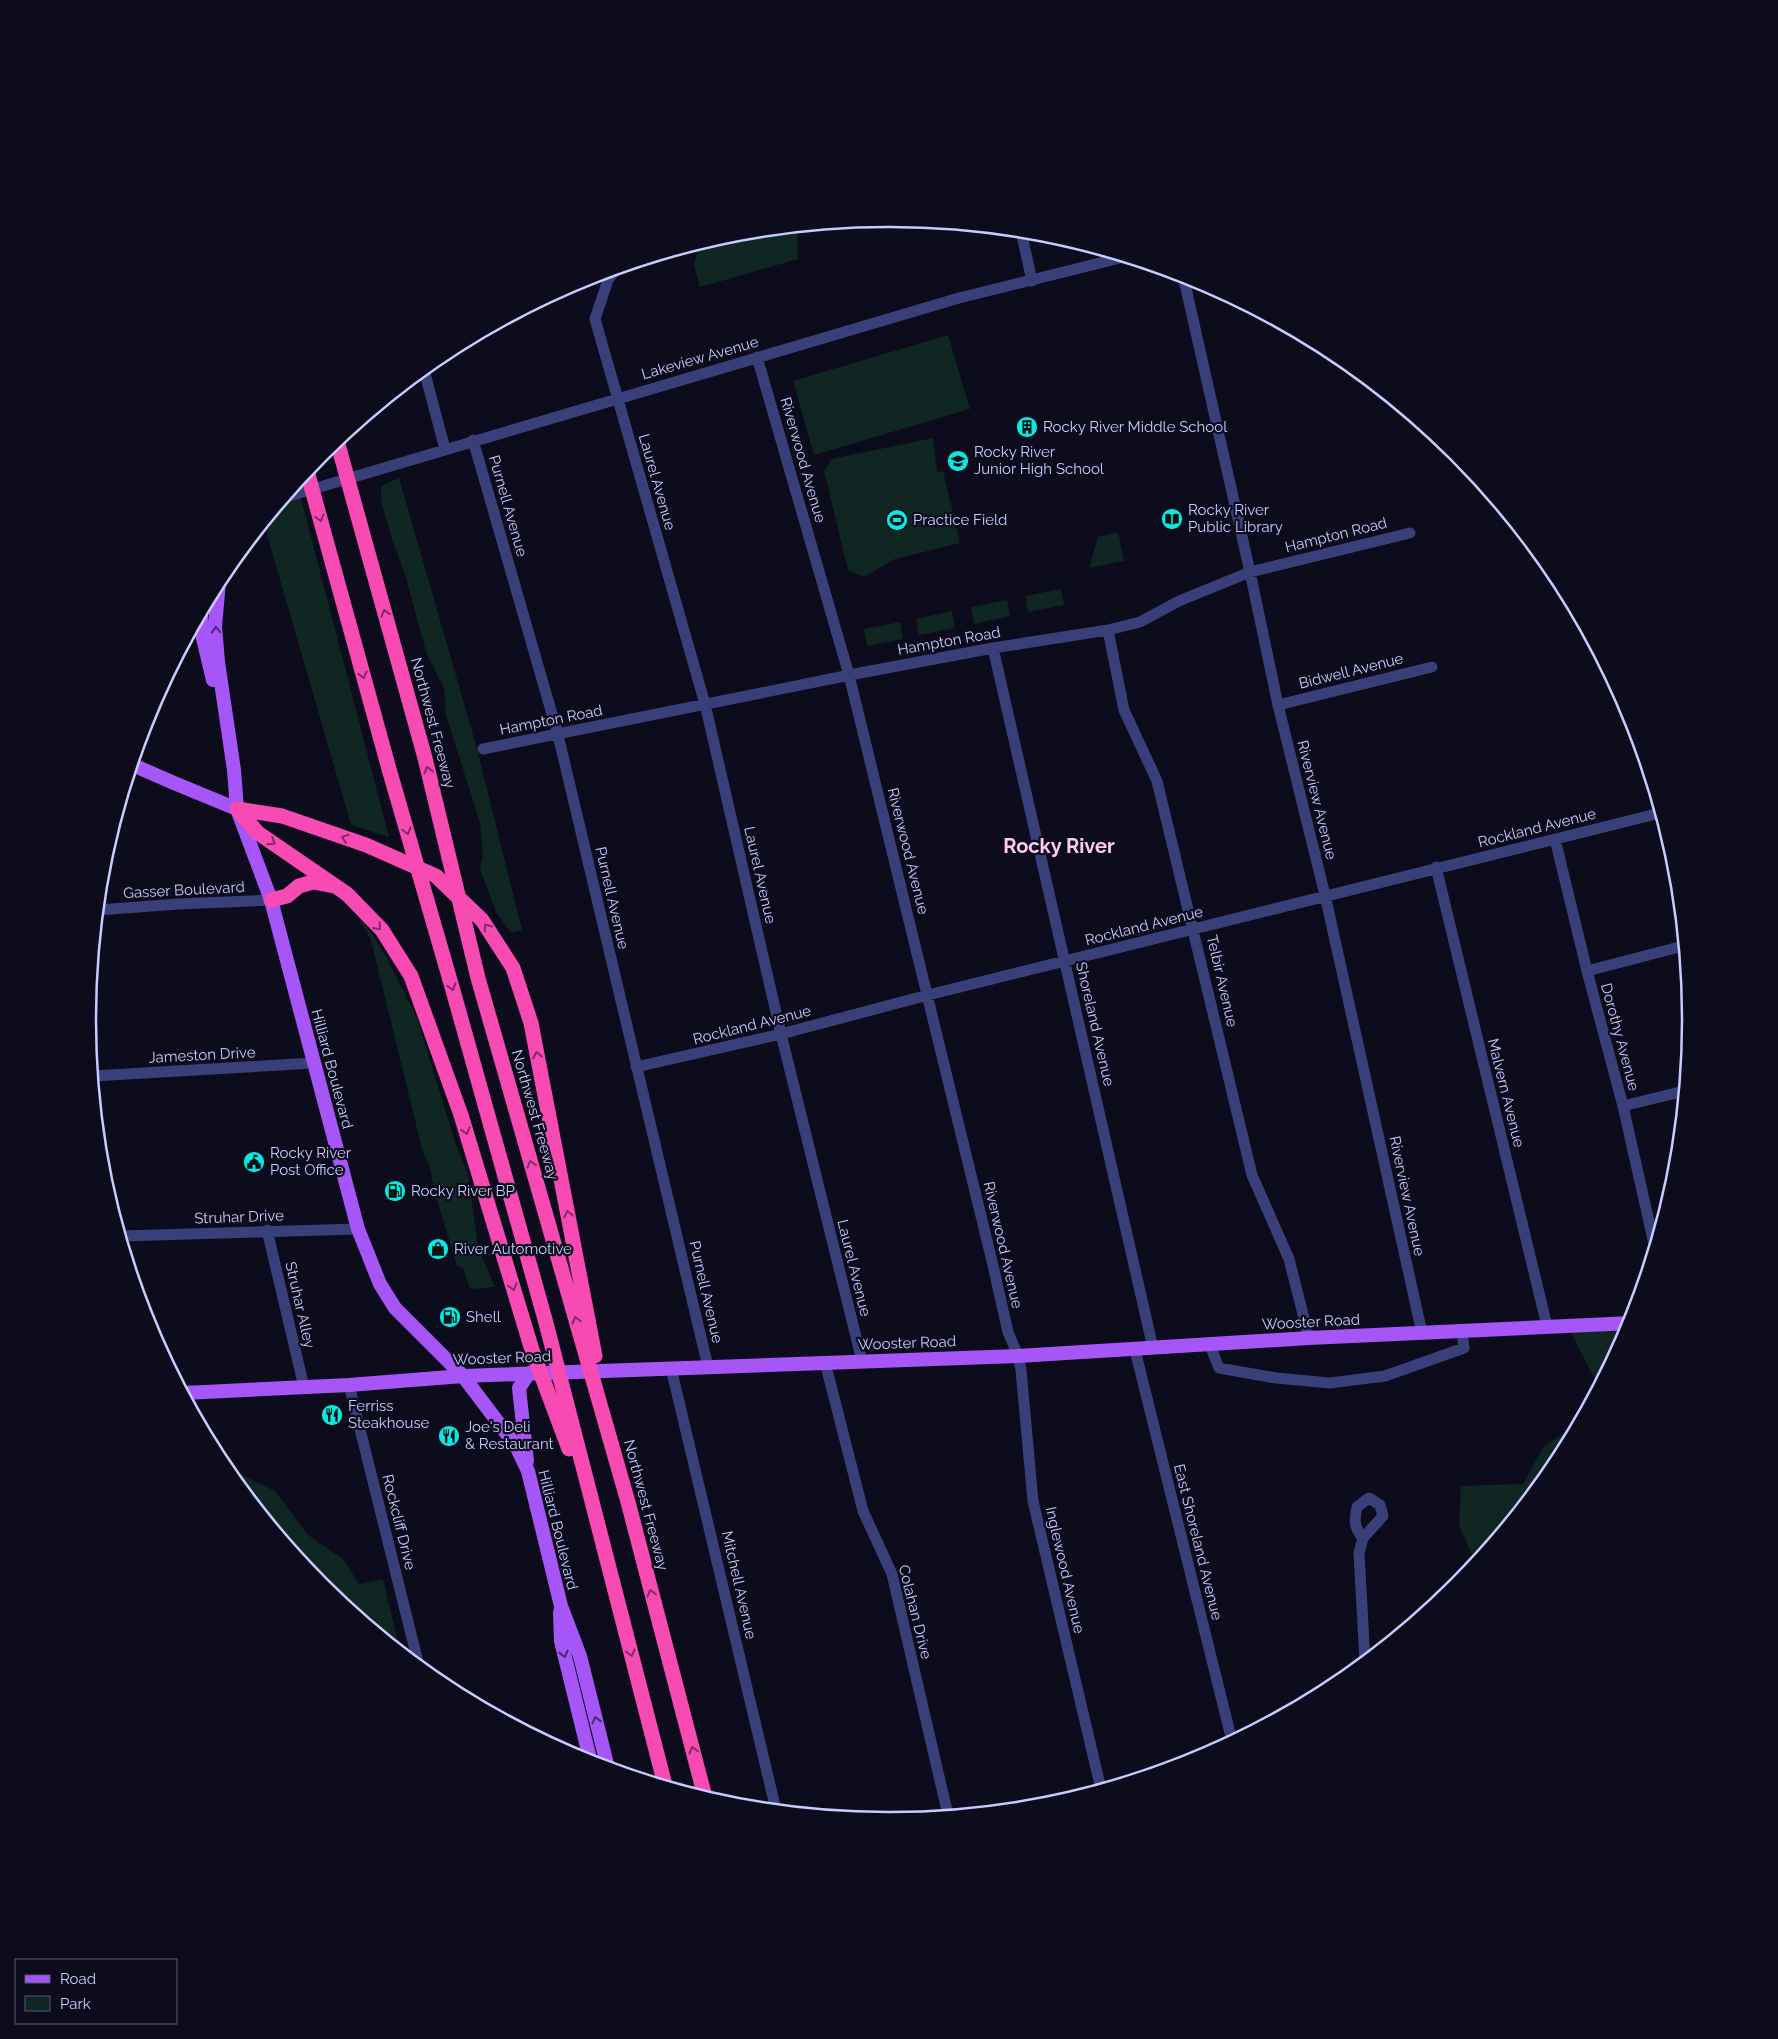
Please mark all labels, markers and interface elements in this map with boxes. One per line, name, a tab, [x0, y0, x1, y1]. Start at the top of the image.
street label: Lakeview Avenue	[640, 333, 761, 383]
street label: Riverwood Avenue	[776, 395, 830, 525]
building icon: Rocky River Middle School	[1015, 415, 1039, 439]
place label: Rocky River Middle School	[1043, 418, 1228, 436]
street label: Laurel Avenue	[635, 432, 679, 532]
place label: Rocky River Junior High School	[974, 443, 1105, 478]
school or university icon: Rocky River Junior High School	[946, 449, 970, 473]
street label: Purnell Avenue	[485, 453, 531, 559]
place label: Rocky River Public Library	[1188, 501, 1283, 536]
library icon: Rocky River Public Library	[1160, 507, 1184, 531]
sports icon: Practice Field	[885, 508, 909, 532]
place label: Practice Field	[913, 511, 1007, 529]
one-way arrow	[314, 514, 325, 523]
street label: Hampton Road	[1283, 514, 1389, 556]
one-way arrow	[380, 610, 390, 618]
street label: Hampton Road	[896, 623, 1002, 659]
one-way arrow	[210, 626, 221, 634]
street label: Bidwell Avenue	[1297, 649, 1405, 693]
street label: Northwest Freeway	[407, 656, 459, 790]
one-way arrow	[357, 670, 367, 679]
street label: Hampton Road	[498, 701, 604, 739]
street label: Riverview Avenue	[1293, 738, 1341, 862]
one-way arrow	[423, 765, 434, 774]
street label: Riverwood Avenue	[884, 786, 932, 916]
street label: Rockland Avenue	[1476, 805, 1598, 851]
street label: Laurel Avenue	[740, 825, 780, 926]
one-way arrow	[401, 827, 411, 835]
one-way arrow	[341, 833, 350, 843]
district label: Rocky River	[1003, 834, 1115, 858]
one-way arrow	[267, 836, 276, 846]
street label: Purnell Avenue	[591, 845, 633, 951]
street label: Gasser Boulevard	[123, 878, 245, 902]
street label: Rockland Avenue	[1083, 903, 1205, 949]
one-way arrow	[372, 921, 381, 930]
one-way arrow	[484, 923, 493, 933]
street label: Telbir Avenue	[1203, 933, 1241, 1029]
street label: Shoreland Avenue	[1072, 960, 1118, 1088]
street label: Dorothy Avenue	[1597, 981, 1643, 1093]
one-way arrow	[447, 983, 457, 991]
street label: Rockland Avenue	[691, 1002, 813, 1048]
street label: Hilliard Boulevard	[307, 1007, 357, 1131]
street label: Malvern Avenue	[1484, 1037, 1528, 1150]
street label: Jameston Drive	[148, 1043, 256, 1067]
street label: Northwest Freeway	[508, 1048, 562, 1182]
one-way arrow	[533, 1050, 543, 1059]
one-way arrow	[461, 1127, 471, 1135]
street label: Riverview Avenue	[1385, 1134, 1429, 1258]
place label: Rocky River Post Office	[270, 1144, 352, 1179]
public building icon: Rocky River Post Office	[242, 1150, 266, 1174]
one-way arrow	[527, 1160, 537, 1168]
fuel station icon: Rocky River BP	[383, 1179, 407, 1203]
street label: Riverwood Avenue	[980, 1180, 1026, 1310]
place label: Rocky River BP	[411, 1182, 515, 1200]
street label: Struhar Drive	[194, 1206, 284, 1228]
one-way arrow	[563, 1210, 574, 1219]
street label: Laurel Avenue	[833, 1218, 875, 1319]
shop icon: River Automotive	[426, 1237, 450, 1261]
street label: Purnell Avenue	[685, 1239, 727, 1345]
place label: River Automotive	[454, 1240, 572, 1258]
street label: Struhar Alley	[281, 1260, 319, 1350]
one-way arrow	[508, 1282, 518, 1290]
fuel station icon: Shell	[438, 1305, 462, 1329]
place label: Shell	[466, 1308, 502, 1326]
street label: Wooster Road	[1261, 1310, 1361, 1334]
one-way arrow	[571, 1317, 581, 1325]
street label: Wooster Road	[858, 1332, 956, 1354]
street label: Wooster Road	[453, 1347, 551, 1369]
place label: Ferriss Steakhouse	[348, 1397, 430, 1432]
restaurant icon: Ferriss Steakhouse	[320, 1403, 344, 1427]
place label: Joe's Deli & Restaurant	[465, 1418, 554, 1453]
restaurant icon: Joe's Deli & Restaurant	[437, 1424, 461, 1448]
street label: Northwest Freeway	[620, 1438, 672, 1572]
street label: East Shoreland Avenue	[1170, 1462, 1226, 1622]
street label: Hilliard Boulevard	[534, 1468, 582, 1592]
street label: Rockcliff Drive	[378, 1472, 420, 1572]
street label: Inglewood Avenue	[1042, 1505, 1088, 1635]
street label: Mitchell Avenue	[718, 1529, 760, 1641]
street label: Colahan Drive	[895, 1563, 935, 1661]
one-way arrow	[647, 1589, 657, 1597]
one-way arrow	[625, 1648, 636, 1657]
one-way arrow	[558, 1650, 569, 1659]
one-way arrow	[591, 1716, 602, 1725]
one-way arrow	[688, 1746, 698, 1755]
legend	[15, 1959, 178, 2024]
text: Road	[60, 1970, 96, 1988]
text: Park	[60, 1995, 91, 2013]

